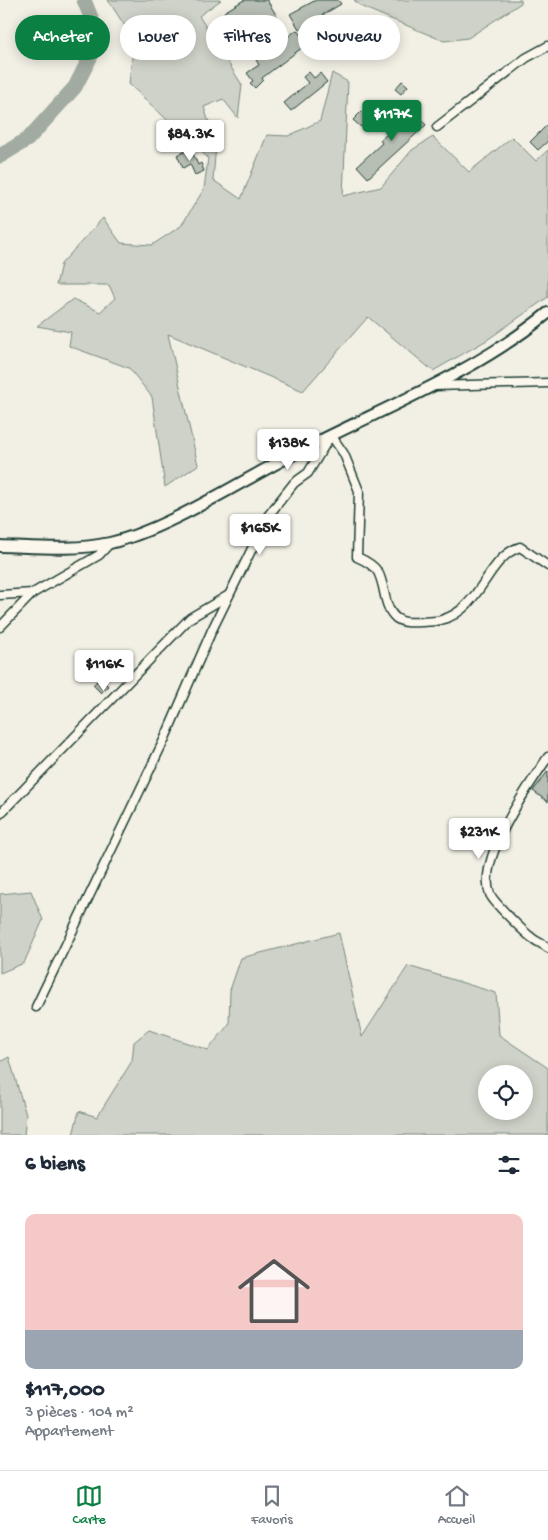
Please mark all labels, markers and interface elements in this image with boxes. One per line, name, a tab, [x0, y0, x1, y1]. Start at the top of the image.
chip: Acheter	[15, 15, 110, 60]
chip: Louer	[120, 15, 196, 60]
chip: Filtres	[206, 15, 288, 60]
chip: Nouveau	[298, 15, 400, 60]
pin: $117K	[357, 100, 427, 142]
text: $117K	[373, 106, 411, 125]
pin: $84.3K	[149, 120, 231, 162]
text: $84.3K	[167, 126, 213, 145]
pin: $138K	[253, 428, 323, 471]
text: $138K	[268, 435, 308, 454]
pin: $165K	[225, 514, 295, 556]
text: $165K	[241, 520, 279, 539]
pin: $116K	[69, 650, 139, 692]
text: $116K	[85, 656, 123, 675]
pin: $231K	[444, 818, 514, 860]
text: $231K	[460, 824, 498, 843]
map controls	[478, 1065, 533, 1120]
button: locate	[478, 1065, 533, 1120]
icon: filters	[495, 1151, 523, 1179]
text: 6 biens	[25, 1153, 85, 1178]
icon: home	[229, 1246, 319, 1336]
text: $117,000	[25, 1379, 105, 1404]
text: 3 pièces · 104 m²	[25, 1404, 133, 1423]
text: Appartement	[25, 1423, 113, 1442]
tab: Carte	[73, 1482, 106, 1529]
tab: Favoris	[251, 1482, 293, 1529]
tab: Accueil	[438, 1482, 475, 1529]

